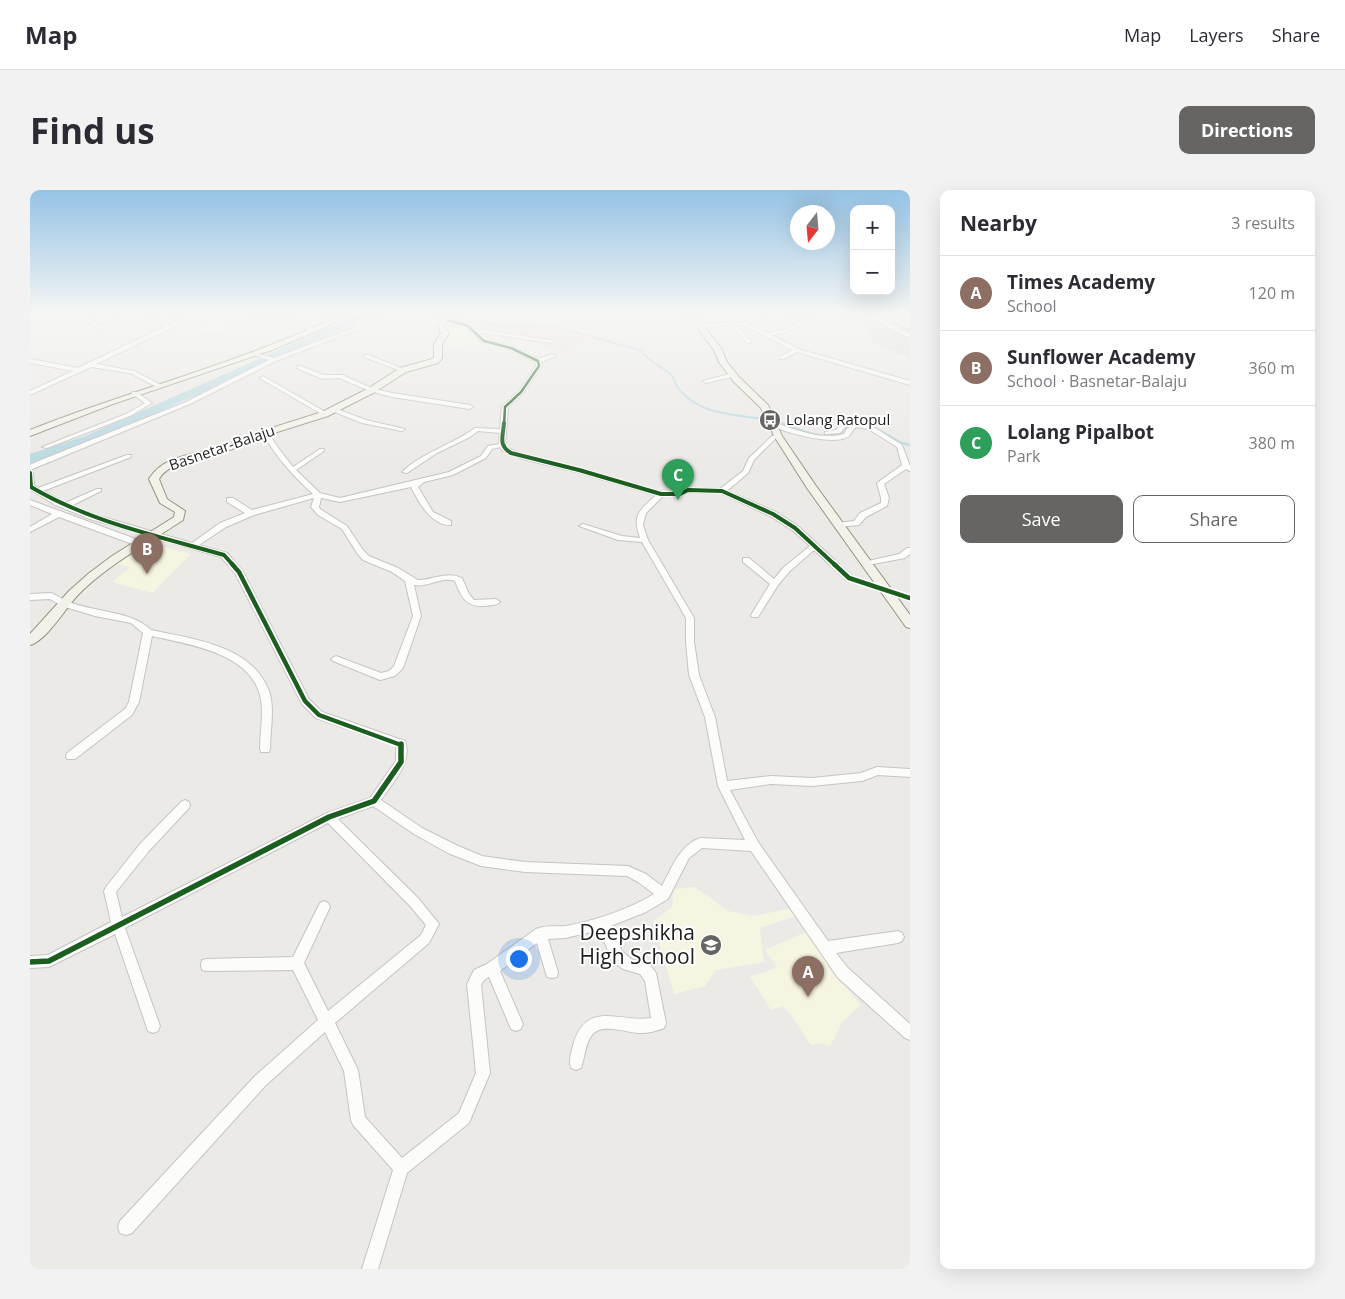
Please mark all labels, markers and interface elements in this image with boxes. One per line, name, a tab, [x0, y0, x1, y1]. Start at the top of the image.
text: Map	[25, 18, 77, 51]
text: Map	[1124, 23, 1161, 47]
text: Layers	[1189, 23, 1244, 47]
text: Share	[1272, 23, 1320, 47]
button: Directions	[1179, 106, 1315, 154]
text: Find us	[30, 107, 155, 154]
north arrow	[790, 205, 835, 250]
map controls	[850, 205, 895, 295]
button: +	[850, 205, 895, 250]
text: Nearby	[960, 209, 1037, 237]
text: 3 results	[1231, 212, 1295, 234]
button: −	[850, 250, 895, 295]
text: Times Academy	[1007, 269, 1155, 295]
text: A	[970, 282, 982, 304]
text: 120 m	[1249, 282, 1295, 304]
text: School	[1007, 295, 1057, 317]
text: Sunflower Academy	[1007, 344, 1195, 370]
text: B	[971, 357, 981, 379]
text: 360 m	[1249, 357, 1295, 379]
text: School · Basnetar-Balaju	[1007, 370, 1187, 392]
bus stop icon: Lolang Ratopul	[758, 408, 782, 432]
place label: Lolang Ratopul	[786, 409, 890, 429]
text: Lolang Pipalbot	[1007, 419, 1154, 445]
street label: Basnetar-Balaju	[166, 420, 277, 475]
text: C	[971, 432, 981, 454]
text: 380 m	[1249, 432, 1295, 454]
text: Park	[1007, 445, 1040, 467]
pin: C	[662, 459, 694, 500]
button: Save	[960, 495, 1123, 543]
button: Share	[1133, 495, 1295, 543]
pin: B	[131, 533, 163, 574]
place label: Deepshikha High School	[579, 918, 695, 970]
school or university icon: Deepshikha High School	[699, 933, 723, 957]
your location	[506, 946, 532, 972]
pin: A	[792, 956, 824, 997]

